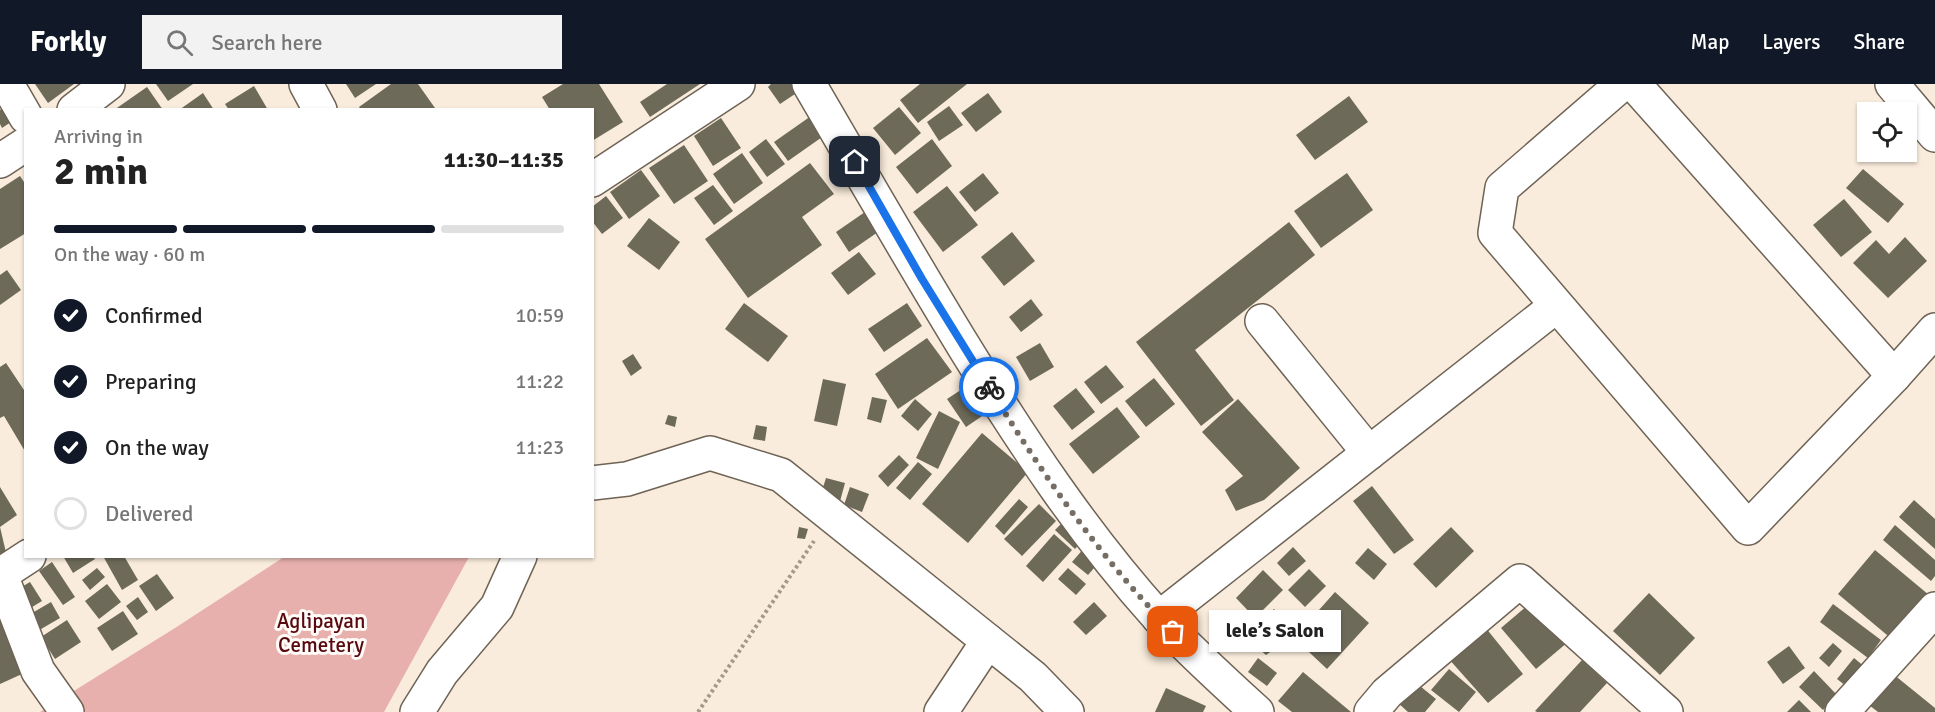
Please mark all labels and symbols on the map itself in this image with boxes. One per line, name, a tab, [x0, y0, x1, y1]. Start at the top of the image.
pin	[829, 136, 880, 187]
courier	[959, 357, 1019, 417]
pin	[1147, 606, 1198, 657]
park label: Aglipayan Cemetery	[277, 608, 365, 658]
callout: lele’s Salon	[1209, 611, 1341, 653]

